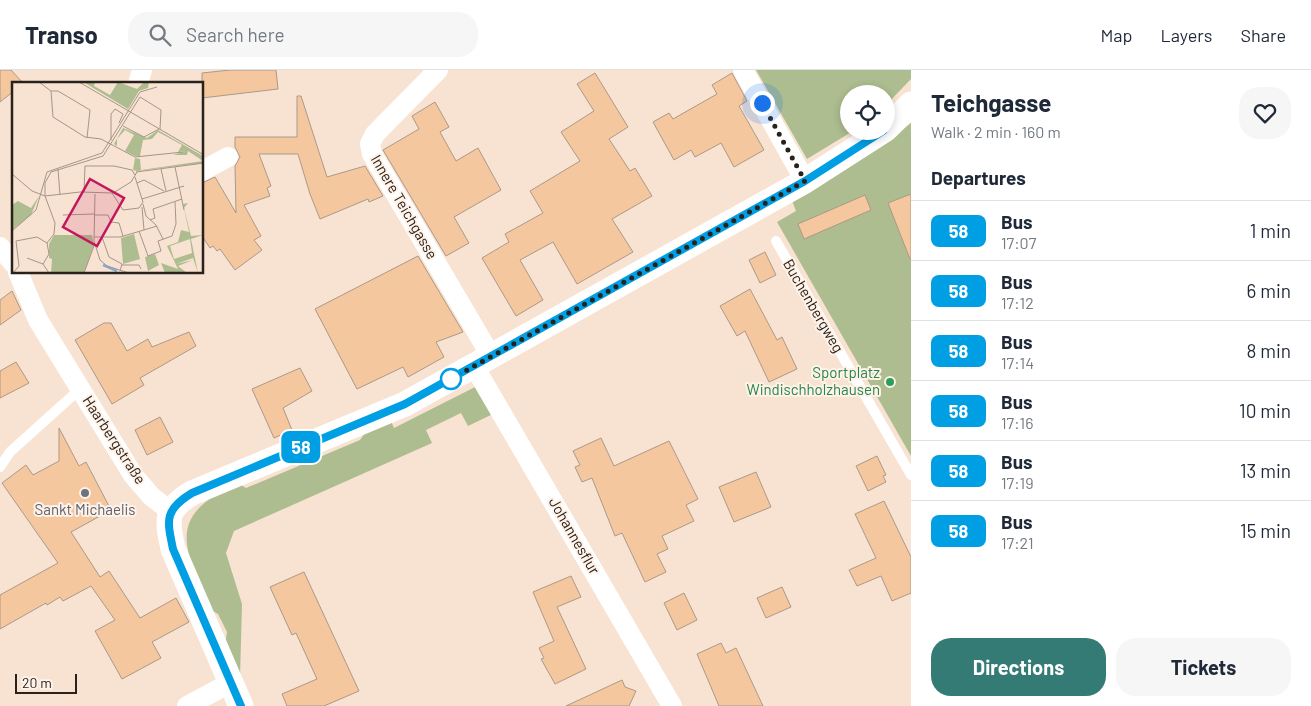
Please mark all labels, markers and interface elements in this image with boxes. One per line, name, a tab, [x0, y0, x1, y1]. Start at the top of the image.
search box	[128, 12, 478, 57]
text: Transo	[25, 20, 98, 49]
icon: search	[146, 21, 174, 49]
text: Search here	[186, 23, 285, 46]
text: Map	[1100, 24, 1132, 46]
text: Layers	[1160, 24, 1213, 46]
text: Share	[1241, 24, 1286, 46]
inset map	[12, 82, 204, 274]
map controls	[840, 85, 895, 140]
button: locate	[840, 85, 895, 140]
button: heart	[1239, 87, 1291, 139]
text: Teichgasse	[931, 88, 1051, 117]
your location	[750, 91, 775, 116]
text: Walk · 2 min · 160 m	[931, 122, 1061, 141]
street label: Innere Teichgasse	[368, 151, 442, 262]
text: Departures	[931, 166, 1026, 189]
text: Bus	[1001, 210, 1033, 233]
text: 1 min	[1250, 219, 1291, 242]
text: 58	[949, 220, 968, 242]
text: 17:07	[1001, 233, 1036, 252]
street label: Buchenbergweg	[780, 256, 848, 355]
text: Bus	[1001, 270, 1033, 293]
text: 6 min	[1247, 279, 1291, 302]
text: 58	[949, 280, 968, 302]
text: 17:12	[1001, 293, 1034, 312]
text: Bus	[1001, 330, 1033, 353]
text: 8 min	[1247, 339, 1291, 362]
text: 58	[949, 340, 968, 362]
text: 17:14	[1001, 353, 1034, 372]
place label: Sportplatz Windischholzhausen	[747, 363, 880, 398]
unlabelled marker	[440, 368, 462, 390]
marker: Sportplatz Windischholzhausen	[884, 376, 896, 388]
text: Bus	[1001, 390, 1033, 413]
street label: Haarbergstraße	[80, 392, 150, 487]
text: 10 min	[1239, 399, 1291, 422]
text: 58	[949, 400, 968, 422]
text: 17:16	[1001, 413, 1033, 432]
line badge: 58	[278, 431, 324, 463]
text: 58	[291, 436, 311, 458]
text: Bus	[1001, 450, 1033, 473]
text: 13 min	[1240, 459, 1291, 482]
text: 58	[949, 460, 968, 482]
text: 17:19	[1001, 473, 1034, 492]
marker: Sankt Michaelis	[79, 487, 91, 499]
street label: Johannesflur	[546, 494, 604, 578]
place label: Sankt Michaelis	[34, 500, 136, 518]
text: Bus	[1001, 510, 1033, 533]
text: 15 min	[1240, 519, 1291, 542]
text: 58	[949, 520, 968, 542]
text: 17:21	[1001, 533, 1034, 552]
button: Directions	[931, 638, 1106, 696]
button: Tickets	[1116, 638, 1291, 696]
scale bar	[15, 671, 78, 694]
text: 20 m	[22, 674, 52, 691]

